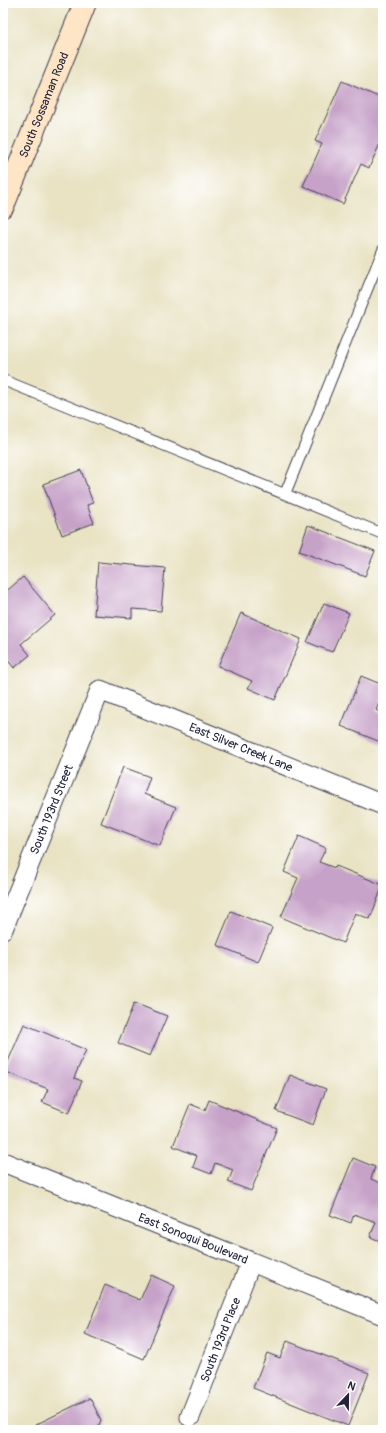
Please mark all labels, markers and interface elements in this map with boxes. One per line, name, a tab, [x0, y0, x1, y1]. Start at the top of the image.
street label: South Sossaman Road	[16, 50, 72, 160]
street label: East Silver Creek Lane	[187, 720, 295, 775]
street label: South 193rd Street	[27, 763, 77, 857]
street label: East Sonoqui Boulevard	[136, 1210, 250, 1268]
street label: South 193rd Place	[197, 1295, 244, 1384]
north arrow	[328, 1375, 368, 1415]
text: N	[346, 1379, 358, 1394]

